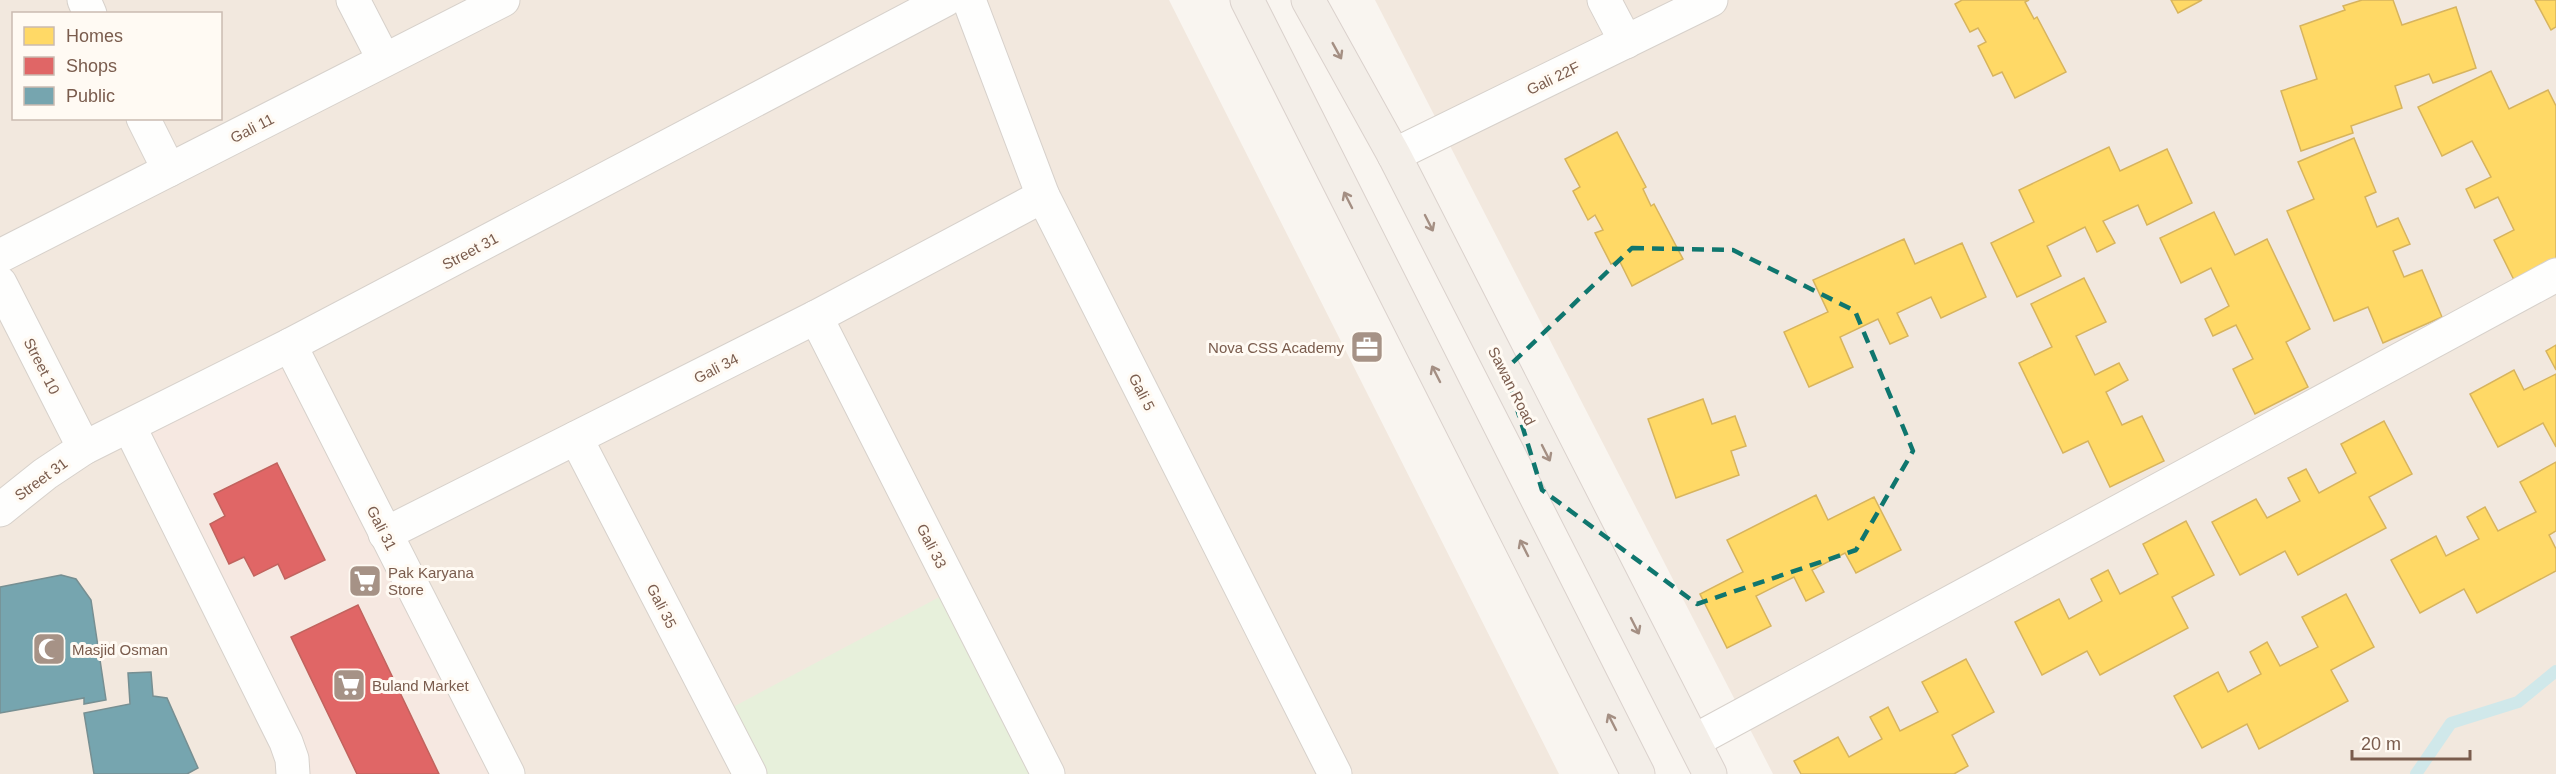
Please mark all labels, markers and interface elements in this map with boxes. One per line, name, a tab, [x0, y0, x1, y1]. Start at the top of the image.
legend	[12, 12, 222, 120]
text: Homes	[66, 26, 123, 46]
one-way arrow	[1331, 42, 1343, 59]
text: Shops	[66, 56, 117, 76]
street label: Gali 22F	[1524, 58, 1582, 98]
text: Public	[66, 86, 115, 106]
street label: Gali 11	[227, 110, 277, 146]
one-way arrow	[1341, 191, 1353, 209]
one-way arrow	[1424, 213, 1435, 231]
street label: Street 31	[439, 229, 501, 273]
office icon: Nova CSS Academy	[1349, 329, 1385, 365]
street label: Street 10	[21, 335, 63, 397]
place label: Nova CSS Academy	[1208, 339, 1344, 356]
street label: Sawan Road	[1485, 344, 1539, 428]
street label: Gali 34	[691, 350, 741, 386]
one-way arrow	[1429, 365, 1441, 383]
street label: Gali 5	[1126, 371, 1158, 413]
one-way arrow	[1541, 443, 1553, 461]
street label: Street 31	[11, 454, 71, 504]
street label: Gali 31	[364, 503, 400, 553]
street label: Gali 33	[914, 521, 950, 571]
one-way arrow	[1518, 540, 1530, 557]
supermarket icon: Pak Karyana Store	[347, 563, 383, 599]
place label: Pak Karyana Store	[388, 564, 475, 598]
street label: Gali 35	[644, 581, 680, 631]
one-way arrow	[1630, 617, 1641, 635]
mosque icon: Masjid Osman	[31, 631, 67, 667]
place label: Masjid Osman	[72, 641, 168, 658]
supermarket icon: Buland Market	[331, 667, 367, 703]
place label: Buland Market	[372, 677, 470, 694]
one-way arrow	[1606, 713, 1617, 731]
scale bar	[2352, 723, 2470, 761]
text: 20 m	[2361, 734, 2401, 754]

